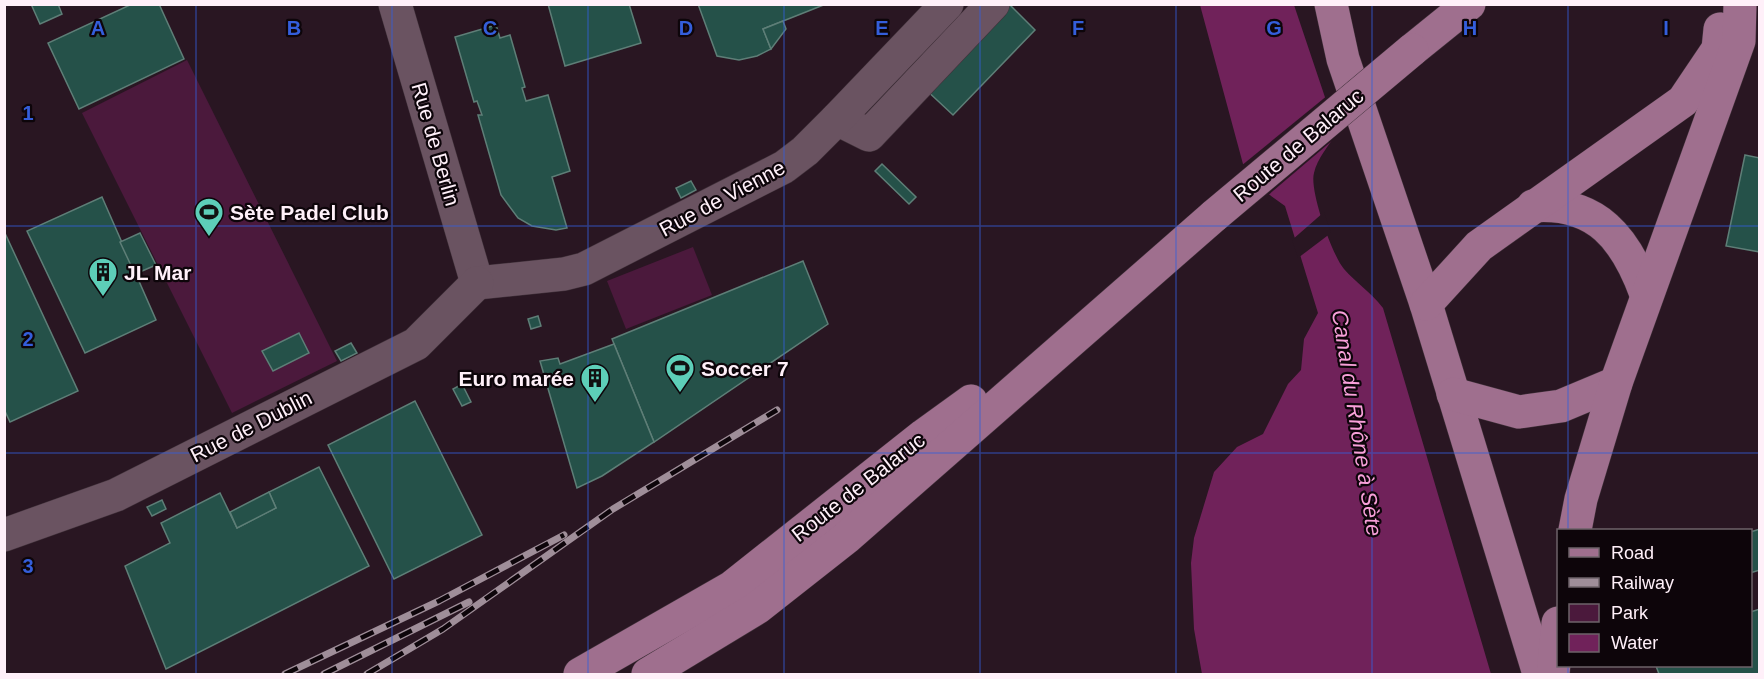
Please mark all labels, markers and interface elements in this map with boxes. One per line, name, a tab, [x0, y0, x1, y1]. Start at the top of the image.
text: A	[91, 17, 105, 39]
text: B	[287, 17, 301, 39]
text: C	[483, 17, 497, 39]
text: D	[679, 17, 693, 39]
text: E	[875, 17, 889, 39]
text: F	[1072, 17, 1084, 39]
text: G	[1266, 17, 1282, 39]
text: H	[1463, 17, 1477, 39]
text: I	[1663, 17, 1669, 39]
street label: Rue de Berlin	[407, 80, 465, 208]
street label: Route de Balaruc	[1228, 84, 1368, 206]
text: 1	[22, 102, 34, 124]
street label: Rue de Vienne	[655, 155, 789, 241]
sports icon: Sète Padel Club	[193, 196, 225, 238]
place label: Sète Padel Club	[230, 201, 389, 224]
building icon: JL Mar	[87, 256, 119, 298]
place label: JL Mar	[124, 261, 191, 284]
water label: Canal du Rhône à Sète	[1327, 308, 1387, 538]
text: 2	[22, 328, 34, 350]
sports icon: Soccer 7	[664, 352, 696, 394]
place label: Soccer 7	[701, 357, 789, 380]
building icon: Euro marée	[579, 362, 611, 404]
place label: Euro marée	[458, 367, 574, 390]
street label: Rue de Dublin	[186, 386, 316, 466]
street label: Route de Balaruc	[787, 428, 929, 546]
legend	[1557, 529, 1752, 667]
text: Road	[1611, 543, 1654, 563]
text: 3	[22, 555, 34, 577]
text: Railway	[1611, 573, 1674, 593]
text: Park	[1611, 603, 1649, 623]
text: Water	[1611, 633, 1658, 653]

